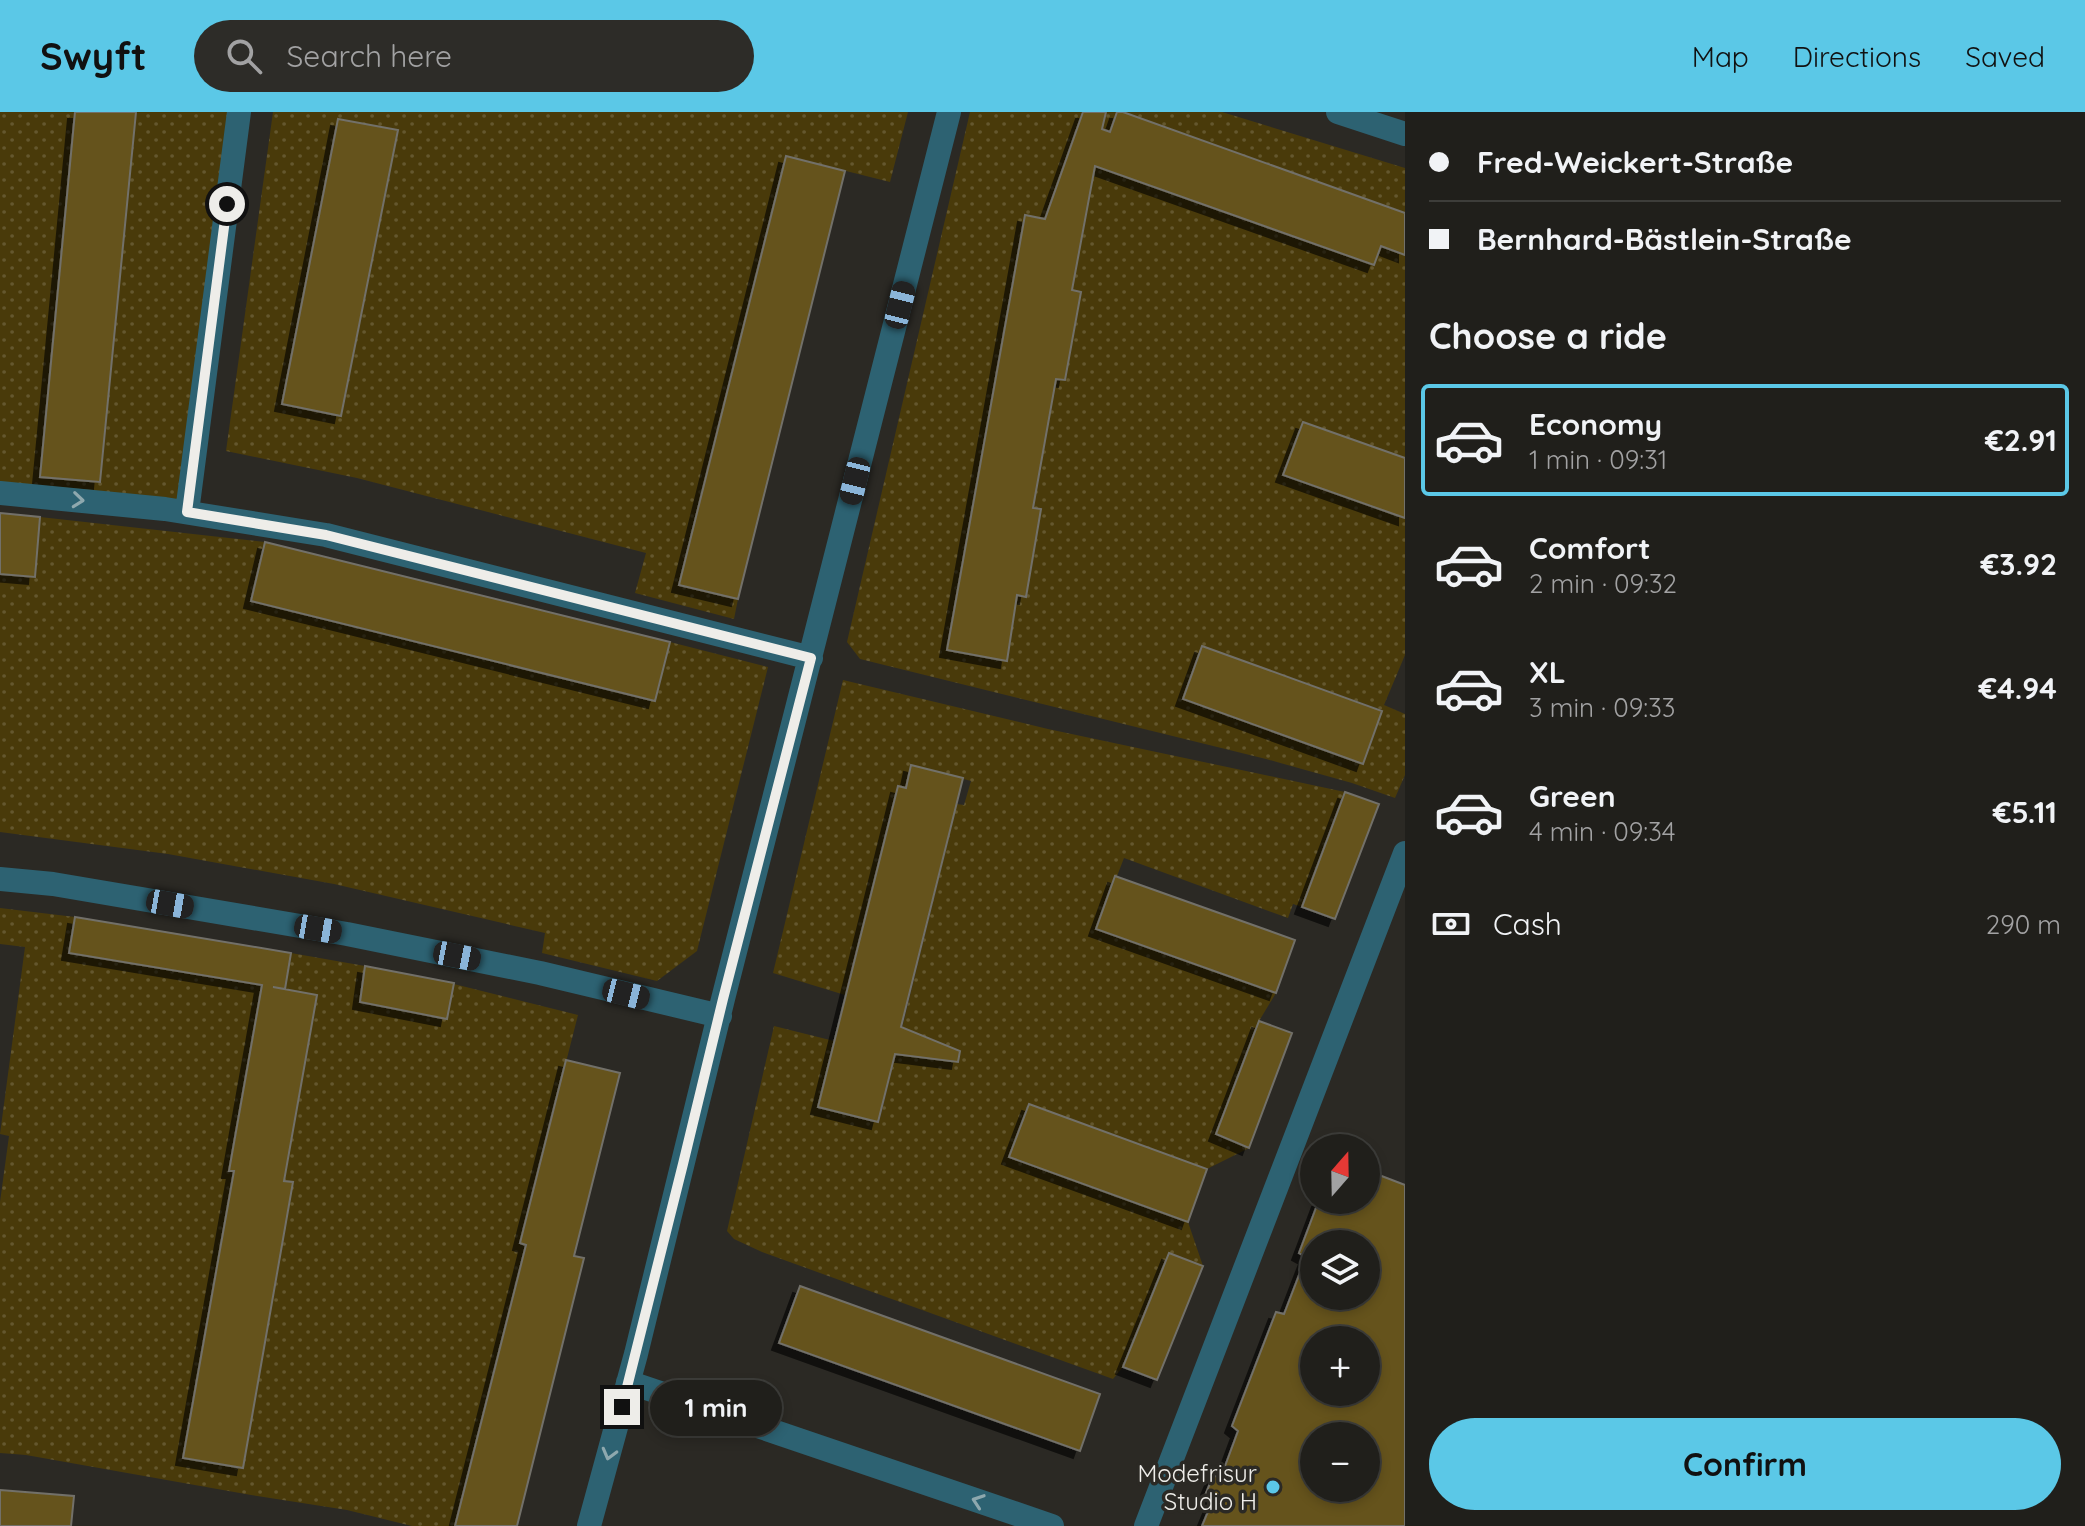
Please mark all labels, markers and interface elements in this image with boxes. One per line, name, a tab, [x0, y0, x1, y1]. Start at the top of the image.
search box	[194, 20, 754, 92]
text: Swyft	[40, 32, 146, 80]
icon: search	[222, 34, 266, 78]
text: Search here	[286, 37, 452, 75]
text: Map	[1692, 39, 1749, 74]
text: Directions	[1793, 39, 1921, 74]
text: Saved	[1965, 39, 2045, 74]
text: Fred-Weickert-Straße	[1477, 143, 1793, 181]
route start	[209, 186, 245, 222]
text: Bernhard-Bästlein-Straße	[1477, 220, 1852, 258]
car	[883, 279, 917, 331]
text: Choose a ride	[1429, 313, 1667, 358]
icon: car	[1433, 404, 1505, 476]
text: Economy	[1529, 405, 1662, 443]
text: €2.91	[1985, 421, 2057, 459]
text: 1 min · 09:31	[1529, 443, 1667, 476]
car	[838, 455, 872, 507]
one-way arrow	[72, 492, 85, 509]
icon: car	[1433, 528, 1505, 600]
text: Comfort	[1529, 529, 1650, 567]
text: €3.92	[1981, 545, 2057, 583]
text: 2 min · 09:32	[1529, 567, 1677, 600]
icon: car	[1433, 652, 1505, 724]
text: XL	[1529, 653, 1566, 691]
text: €4.94	[1978, 669, 2057, 707]
text: 3 min · 09:33	[1529, 691, 1675, 724]
icon: car	[1433, 776, 1505, 848]
text: Green	[1529, 777, 1616, 815]
text: €5.11	[1993, 793, 2057, 831]
text: 4 min · 09:34	[1529, 815, 1676, 848]
car	[144, 888, 196, 920]
icon: cash	[1429, 902, 1473, 946]
text: Cash	[1493, 905, 1562, 943]
text: 290 m	[1986, 908, 2061, 941]
car	[292, 913, 344, 945]
car	[431, 940, 483, 972]
car	[600, 977, 652, 1011]
north arrow	[1300, 1134, 1380, 1214]
map controls	[1300, 1134, 1380, 1502]
button: layers	[1300, 1230, 1380, 1310]
button: +	[1300, 1326, 1380, 1406]
callout: 1 min	[650, 1379, 782, 1435]
route end	[604, 1389, 640, 1425]
text: 1 min	[685, 1391, 748, 1424]
button: Confirm	[1429, 1418, 2061, 1510]
button: −	[1300, 1422, 1380, 1502]
one-way arrow	[601, 1447, 618, 1461]
place label: Modefrisur Studio H	[1137, 1458, 1257, 1516]
marker: Modefrisur Studio H	[1264, 1478, 1282, 1496]
one-way arrow	[972, 1494, 986, 1510]

